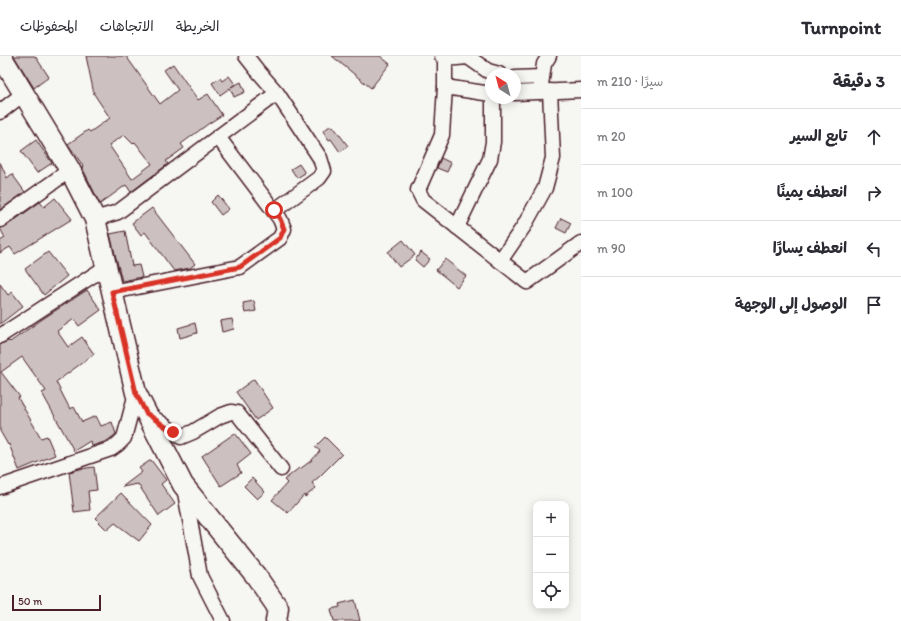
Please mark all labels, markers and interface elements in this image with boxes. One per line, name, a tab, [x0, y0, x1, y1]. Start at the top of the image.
text: Turnpoint	[801, 16, 881, 39]
text: المحفوظات	[20, 18, 78, 35]
text: الاتجاهات	[100, 18, 154, 35]
text: الخريطة	[176, 18, 219, 35]
north arrow	[485, 68, 521, 104]
text: 3 دقيقة	[833, 71, 885, 91]
text: سيرًا · 210 m	[597, 74, 663, 89]
icon: ahead	[863, 126, 885, 148]
text: تابع السير	[790, 127, 847, 145]
text: 20 m	[597, 129, 626, 144]
icon: right	[863, 182, 885, 204]
text: انعطف يمينًا	[777, 183, 847, 201]
text: 100 m	[597, 185, 633, 200]
route start	[265, 201, 283, 219]
icon: left	[863, 238, 885, 260]
text: انعطف يسارًا	[773, 239, 847, 257]
text: 90 m	[597, 241, 626, 256]
icon: arrive	[863, 294, 885, 316]
text: الوصول إلى الوجهة	[735, 295, 847, 313]
route end	[164, 423, 182, 441]
map controls	[533, 501, 569, 609]
button: +	[533, 501, 569, 537]
button: −	[533, 537, 569, 573]
button: locate	[533, 573, 569, 609]
scale bar	[12, 593, 101, 612]
text: 50 m	[18, 595, 42, 608]

